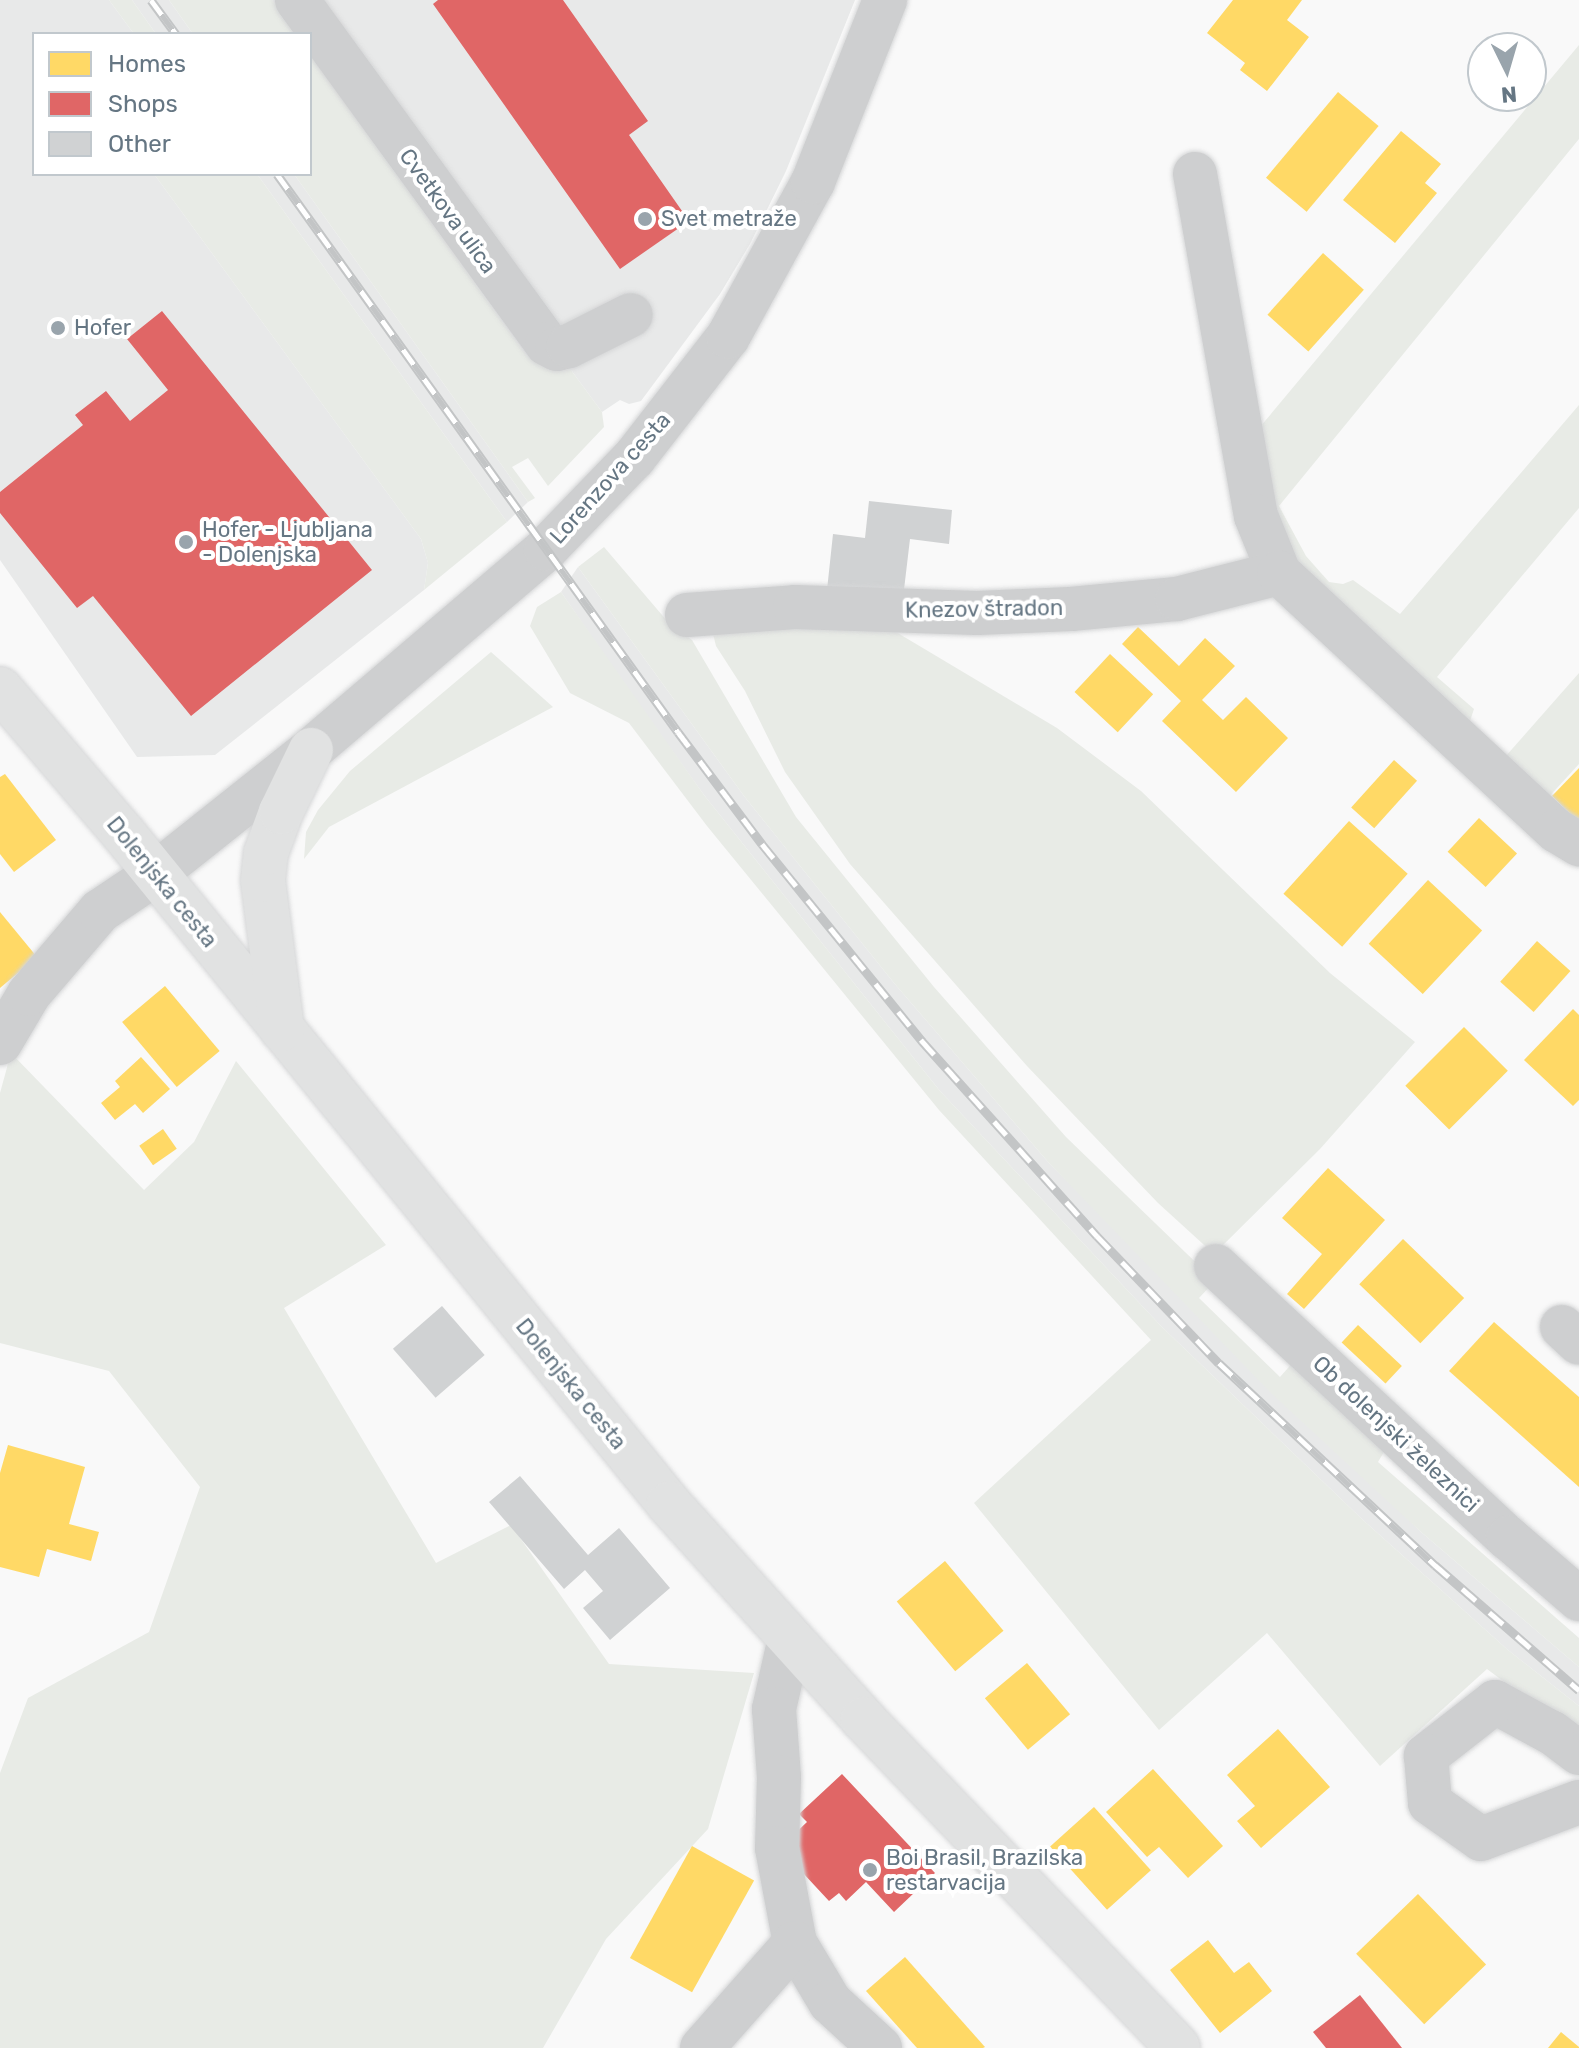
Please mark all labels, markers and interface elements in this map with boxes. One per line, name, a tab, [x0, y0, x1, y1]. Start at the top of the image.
legend	[32, 32, 312, 176]
north arrow	[1467, 32, 1547, 112]
text: Homes	[108, 50, 186, 78]
text: N	[1500, 80, 1518, 109]
text: Shops	[108, 90, 178, 118]
text: Other	[108, 130, 171, 158]
street label: Cvetkova ulica	[394, 143, 502, 279]
place label: Svet metraže	[661, 206, 797, 232]
marker: Svet metraže	[636, 210, 654, 228]
place label: Hofer	[74, 315, 131, 341]
marker: Hofer	[49, 319, 67, 337]
street label: Lorenzova cesta	[544, 407, 676, 549]
place label: Hofer - Ljubljana - Dolenjska	[202, 516, 373, 568]
marker: Hofer - Ljubljana - Dolenjska	[177, 533, 195, 551]
street label: Knezov štradon	[904, 594, 1064, 624]
street label: Dolenjska cesta	[101, 811, 223, 953]
street label: Dolenjska cesta	[510, 1313, 632, 1455]
street label: Ob dolenjski železnici	[1308, 1350, 1484, 1518]
place label: Boi Brasil, Brazilska restarvacija	[886, 1844, 1083, 1896]
marker: Boi Brasil, Brazilska restarvacija	[861, 1861, 879, 1879]

